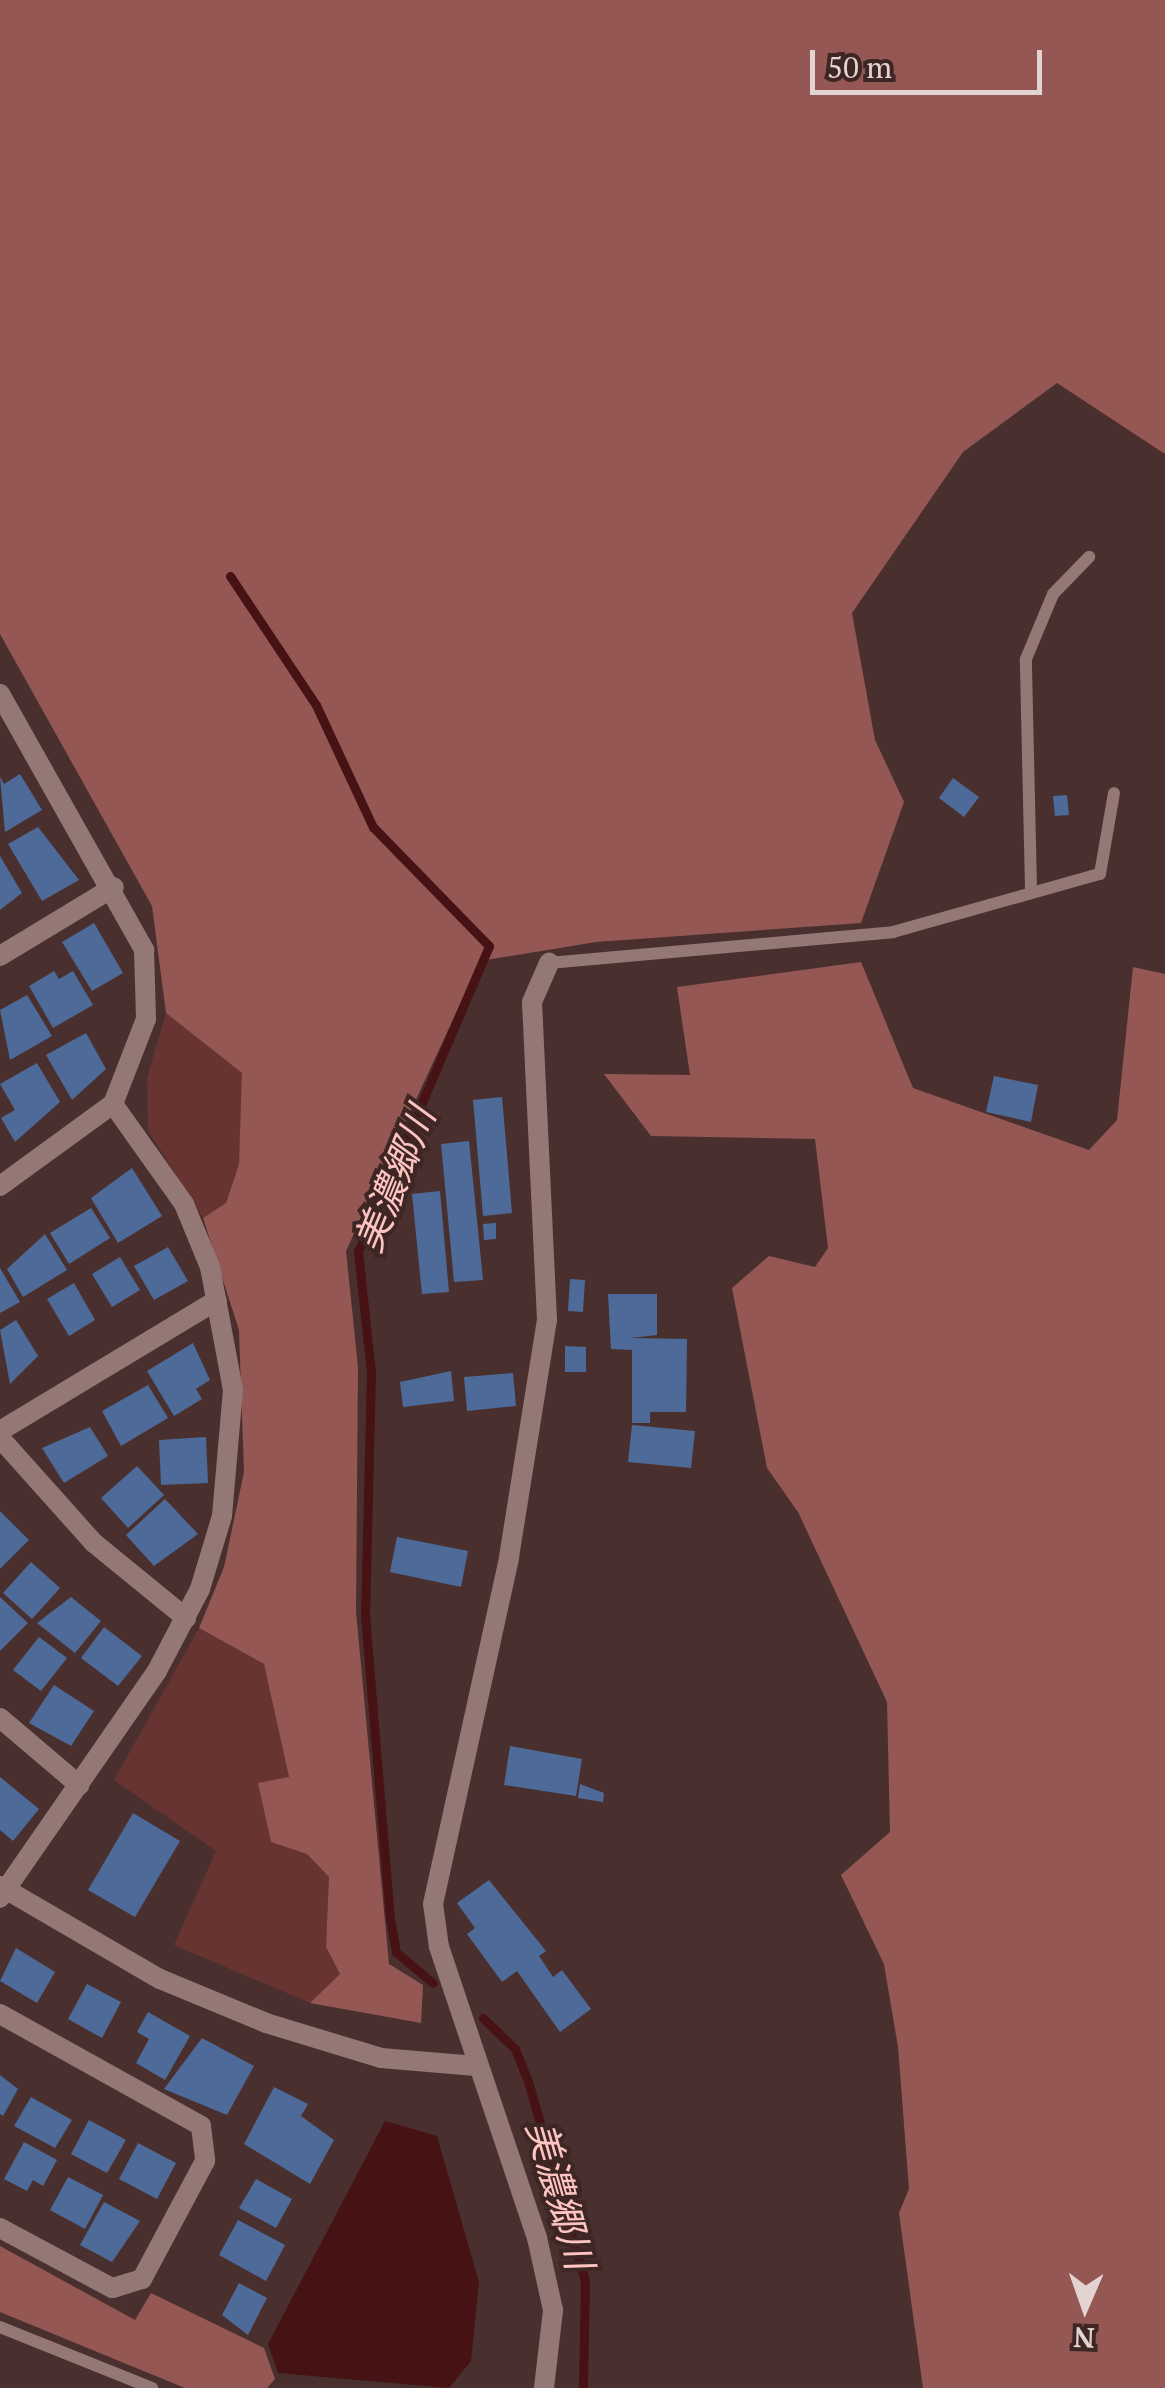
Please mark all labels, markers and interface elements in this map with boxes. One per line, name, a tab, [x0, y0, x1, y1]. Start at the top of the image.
scale bar	[815, 30, 1048, 92]
text: 50 m	[827, 47, 892, 87]
water label: 美濃郷川	[345, 1100, 445, 1258]
water label: 美濃郷川	[517, 2116, 603, 2274]
north arrow	[1035, 2258, 1135, 2358]
text: N	[1073, 2320, 1095, 2357]

